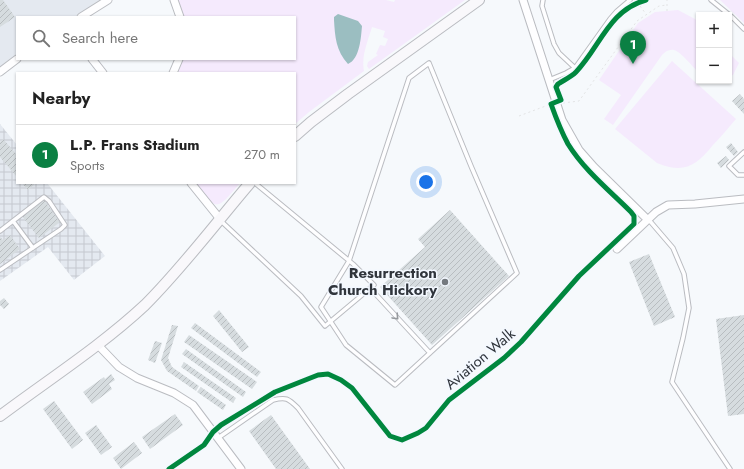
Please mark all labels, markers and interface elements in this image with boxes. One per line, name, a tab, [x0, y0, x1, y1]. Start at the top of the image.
map controls	[696, 12, 732, 84]
button: +	[696, 12, 732, 48]
search box	[16, 16, 296, 60]
icon: search	[30, 27, 52, 49]
text: Search here	[62, 27, 138, 49]
pin: 1	[620, 31, 646, 64]
button: −	[696, 48, 732, 84]
text: Nearby	[32, 86, 90, 110]
text: L.P. Frans Stadium	[70, 134, 200, 156]
text: 1	[42, 145, 48, 164]
text: 270 m	[244, 145, 280, 164]
text: Sports	[70, 156, 104, 175]
your location	[416, 172, 436, 192]
place label: Resurrection Church Hickory	[328, 262, 437, 301]
marker: Resurrection Church Hickory	[440, 277, 450, 287]
one-way arrow	[392, 312, 399, 319]
street label: Aviation Walk	[440, 323, 520, 395]

